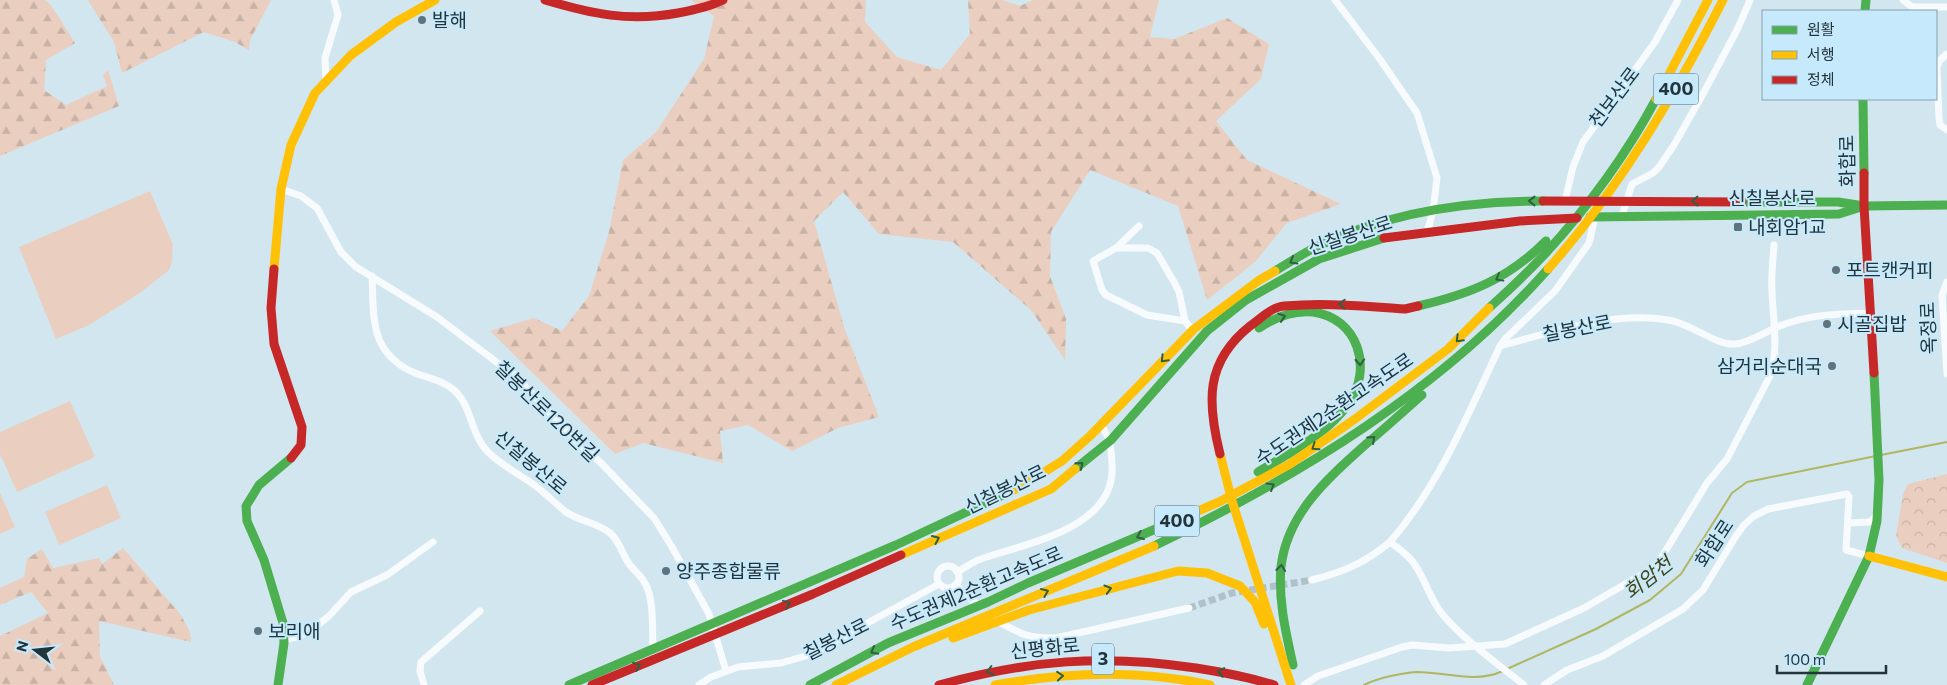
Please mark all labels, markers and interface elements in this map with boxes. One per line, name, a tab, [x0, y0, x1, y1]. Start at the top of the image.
place label: 발해	[432, 8, 467, 31]
legend	[1762, 10, 1937, 100]
marker: 발해	[416, 14, 428, 26]
text: 원활	[1807, 20, 1835, 38]
text: 서행	[1807, 45, 1835, 63]
street label: 천보산로	[1583, 62, 1644, 132]
text: 정체	[1807, 70, 1835, 88]
road number: 400	[1654, 74, 1698, 105]
street label: 화합로	[1835, 135, 1858, 187]
street label: 신칠봉산로	[1728, 186, 1816, 209]
one-way arrow	[1528, 196, 1536, 206]
one-way arrow	[1691, 196, 1698, 206]
street label: 신칠봉산로	[1305, 210, 1395, 259]
place label: 내회암1교	[1748, 215, 1826, 238]
marker: 내회암1교	[1732, 221, 1744, 233]
one-way arrow	[1289, 254, 1298, 264]
place label: 포트캔커피	[1846, 258, 1933, 281]
marker: 포트캔커피	[1830, 264, 1842, 276]
one-way arrow	[1495, 272, 1504, 282]
one-way arrow	[1338, 299, 1346, 310]
street label: 옥정로	[1915, 301, 1940, 355]
street label: 칠봉산로	[1540, 310, 1613, 345]
place label: 시골집밥	[1837, 312, 1907, 335]
one-way arrow	[1277, 313, 1286, 323]
marker: 시골집밥	[1821, 318, 1833, 330]
one-way arrow	[1456, 333, 1465, 342]
street label: 수도권제2순환고속도로	[1250, 347, 1417, 470]
one-way arrow	[1161, 353, 1170, 362]
place label: 삼거리순대국	[1717, 354, 1822, 377]
street label: 칠봉산로120번길	[490, 355, 604, 466]
one-way arrow	[1355, 358, 1366, 366]
marker: 삼거리순대국	[1826, 360, 1838, 372]
street label: 신칠봉산로	[490, 425, 572, 499]
one-way arrow	[1367, 436, 1376, 445]
one-way arrow	[1311, 440, 1320, 450]
street label: 신칠봉산로	[960, 459, 1049, 518]
one-way arrow	[1074, 462, 1083, 471]
one-way arrow	[1266, 482, 1275, 492]
road number: 400	[1154, 506, 1200, 536]
street label: 화합로	[1690, 514, 1738, 571]
one-way arrow	[1136, 531, 1144, 541]
one-way arrow	[931, 535, 940, 546]
street label: 수도권제2순환고속도로	[886, 541, 1066, 634]
water label: 회암천	[1618, 549, 1679, 604]
place label: 양주종합물류	[676, 559, 781, 582]
one-way arrow	[1275, 564, 1286, 572]
marker: 양주종합물류	[660, 565, 672, 577]
one-way arrow	[1104, 584, 1113, 595]
one-way arrow	[1040, 587, 1049, 598]
one-way arrow	[782, 600, 791, 611]
street label: 칠봉산로	[799, 612, 872, 665]
place label: 보리애	[268, 619, 320, 642]
north arrow	[10, 625, 60, 675]
marker: 보리애	[252, 625, 264, 637]
street label: 신평화로	[1009, 632, 1081, 663]
text: N	[12, 639, 32, 654]
scale bar	[1777, 642, 1886, 674]
road number: 3	[1092, 644, 1114, 674]
one-way arrow	[870, 645, 879, 655]
text: 100 m	[1784, 650, 1826, 668]
one-way arrow	[632, 662, 641, 673]
one-way arrow	[986, 665, 995, 676]
one-way arrow	[1216, 667, 1225, 677]
one-way arrow	[1057, 670, 1065, 681]

